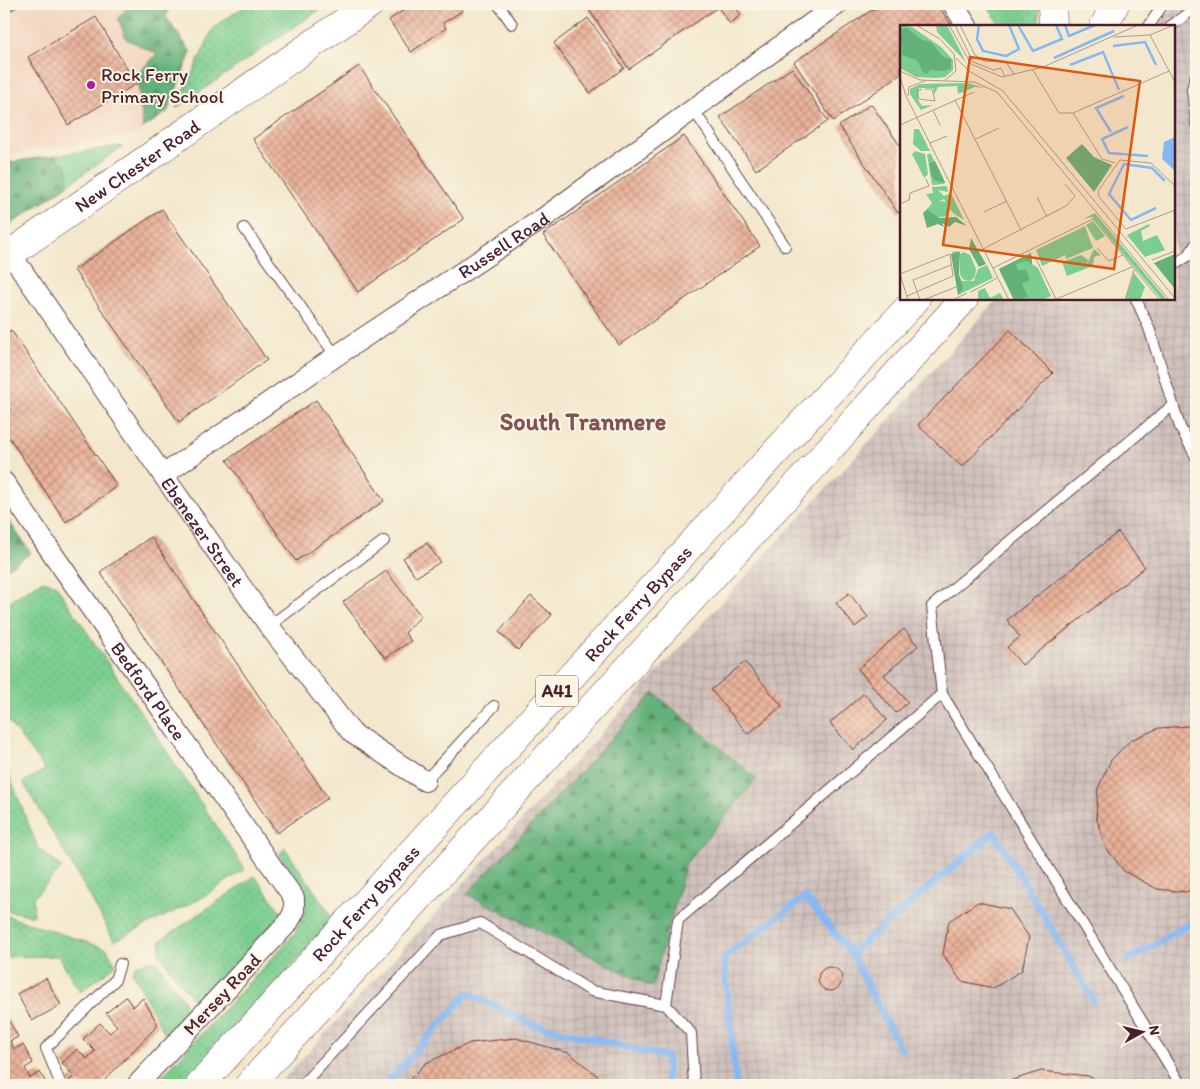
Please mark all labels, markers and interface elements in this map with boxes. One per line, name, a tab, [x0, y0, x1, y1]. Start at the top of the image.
inset map	[900, 25, 1175, 300]
place label: Rock Ferry Primary School	[101, 63, 224, 108]
marker: Rock Ferry Primary School	[85, 79, 97, 91]
street label: New Chester Road	[70, 114, 205, 217]
street label: Russell Road	[454, 206, 553, 283]
district label: South Tranmere	[500, 407, 666, 436]
street label: Ebenezer Street	[156, 472, 249, 591]
street label: Rock Ferry Bypass	[579, 540, 697, 666]
street label: Bedford Place	[106, 637, 191, 744]
road number: A41	[536, 676, 578, 706]
street label: Rock Ferry Bypass	[307, 840, 424, 966]
street label: Mersey Road	[178, 948, 266, 1040]
north arrow	[1118, 1006, 1168, 1056]
text: N	[1145, 1024, 1163, 1036]

